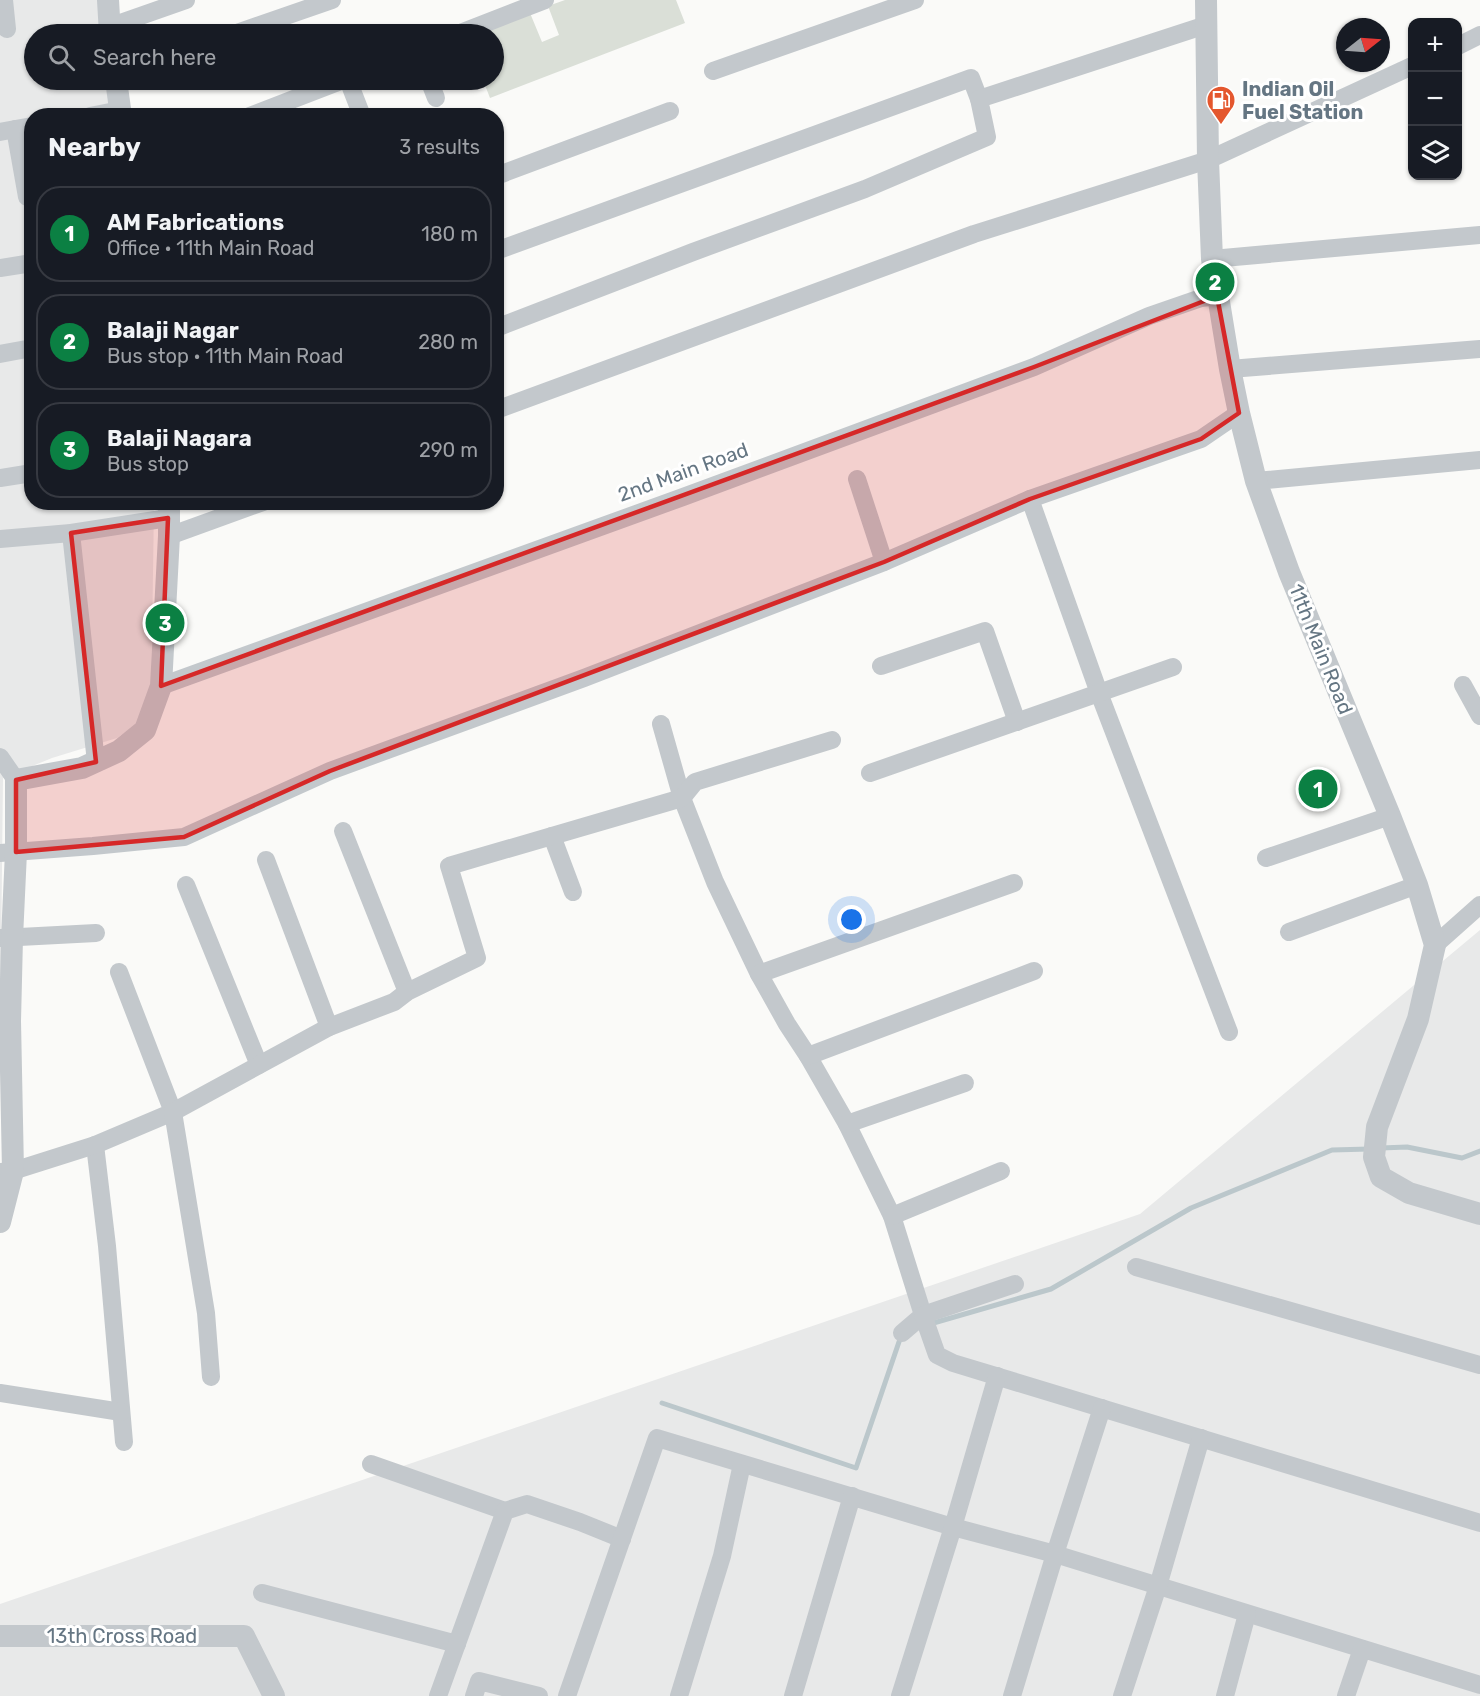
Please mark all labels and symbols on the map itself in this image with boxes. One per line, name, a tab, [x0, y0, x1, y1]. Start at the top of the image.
north arrow	[1336, 18, 1390, 72]
place label: Indian Oil Fuel Station	[1242, 77, 1363, 124]
fuel station icon: Indian Oil Fuel Station	[1205, 84, 1237, 126]
pin: 2	[1196, 260, 1234, 304]
street label: 2nd Main Road	[615, 437, 751, 507]
street label: 11th Main Road	[1284, 580, 1358, 718]
pin: 3	[146, 600, 184, 646]
pin: 1	[1298, 766, 1338, 812]
your location	[837, 905, 866, 934]
street label: 13th Cross Road	[47, 1624, 197, 1648]

